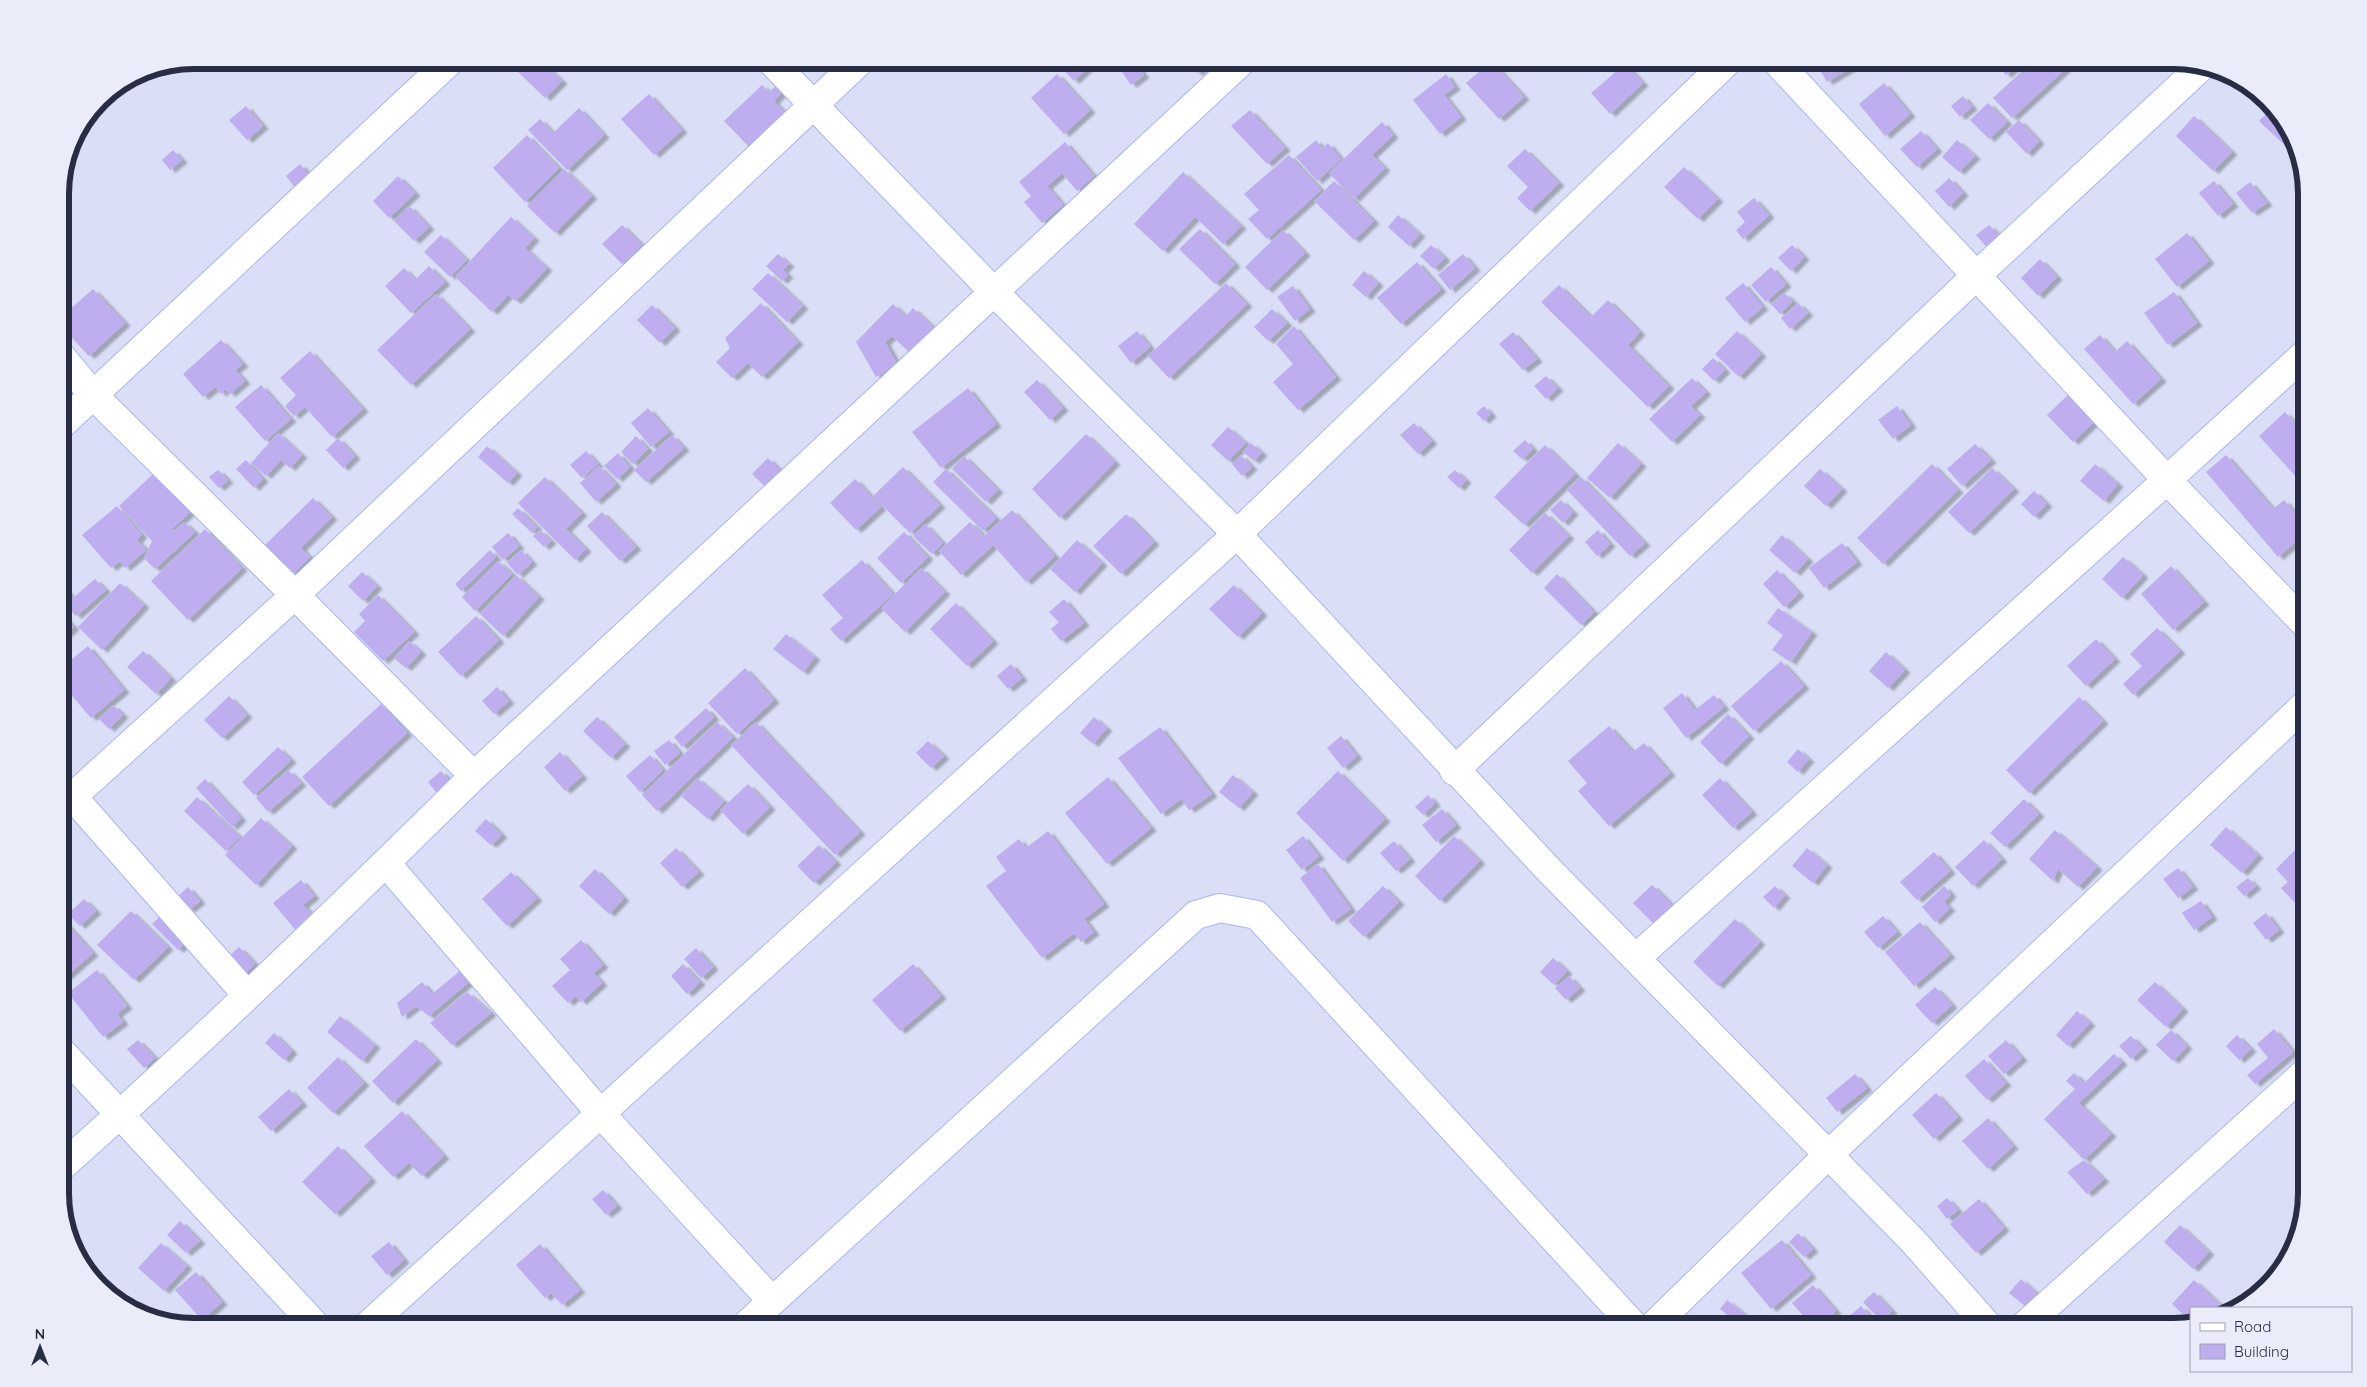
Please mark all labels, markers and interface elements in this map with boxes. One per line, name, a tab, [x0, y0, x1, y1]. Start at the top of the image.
legend	[2190, 1307, 2352, 1372]
text: Road	[2234, 1317, 2271, 1336]
north arrow	[15, 1322, 65, 1372]
text: N	[35, 1325, 45, 1343]
text: Building	[2234, 1342, 2289, 1361]

